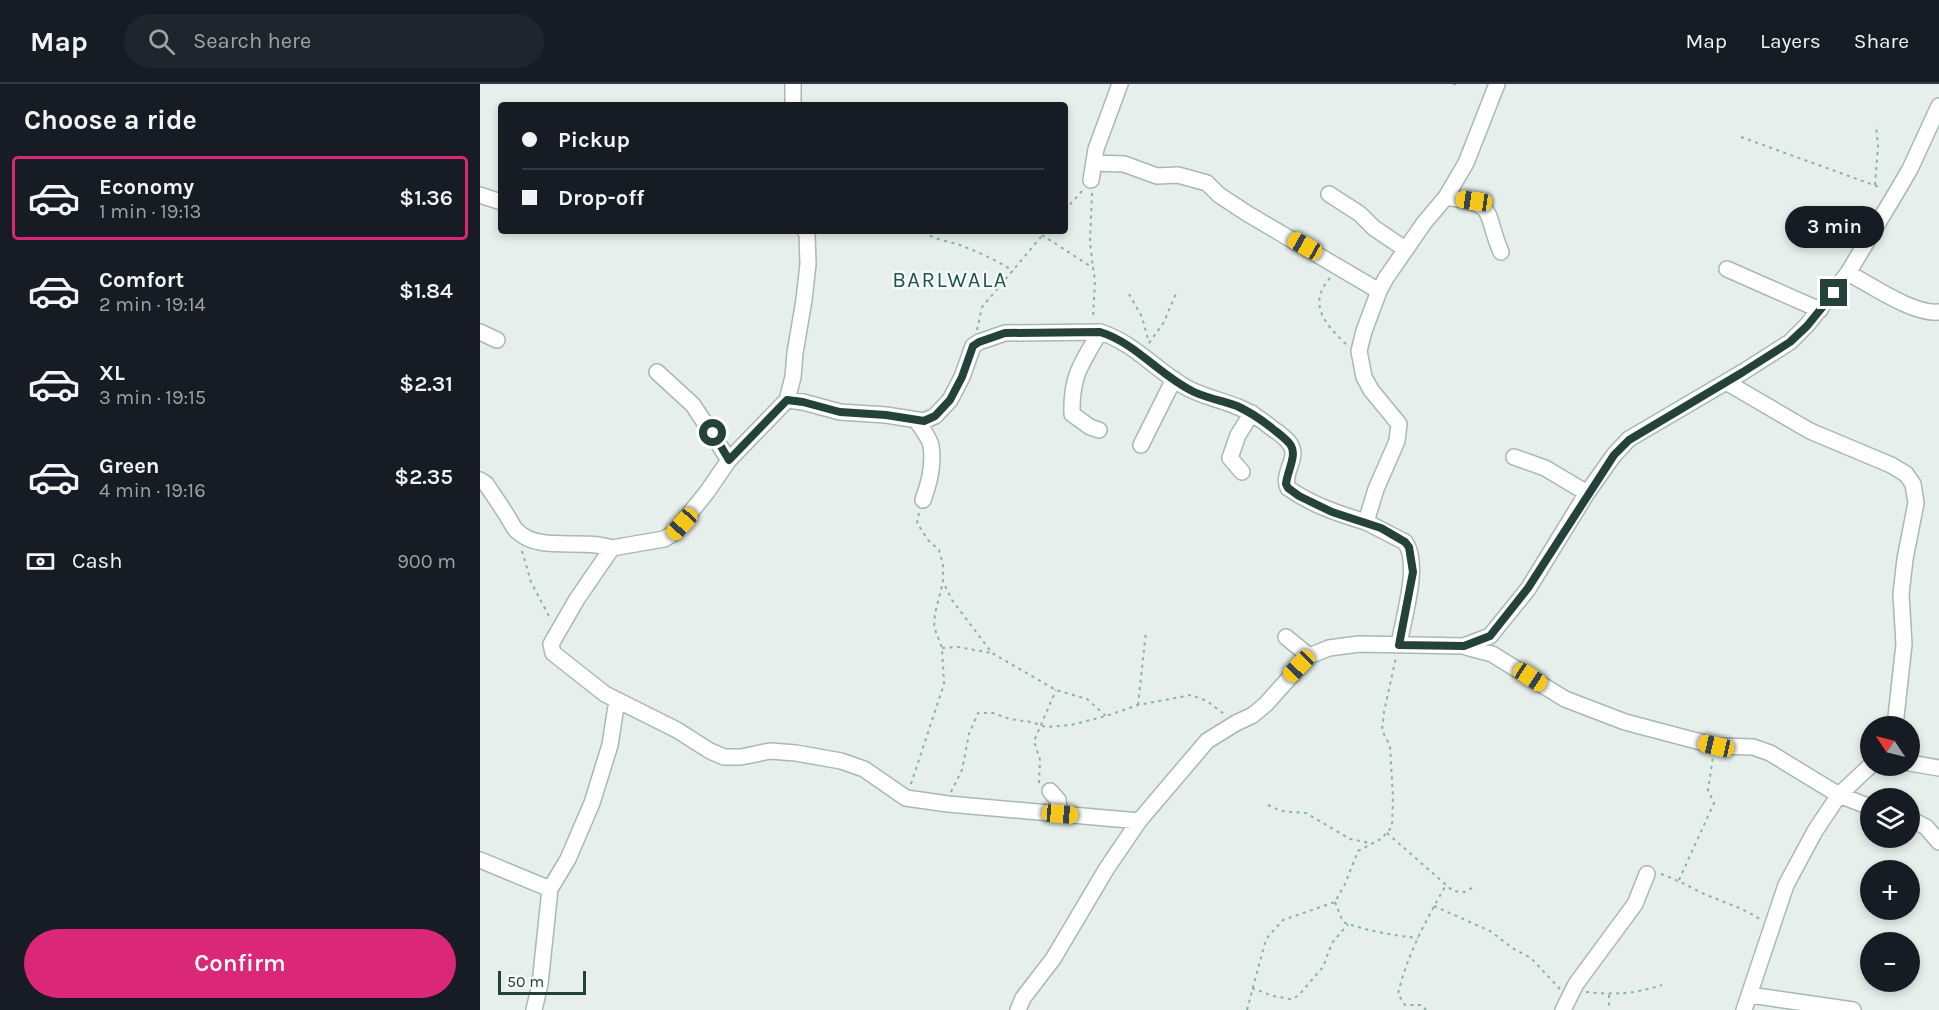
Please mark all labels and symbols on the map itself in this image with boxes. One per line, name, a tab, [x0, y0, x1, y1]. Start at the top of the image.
car	[1455, 190, 1493, 212]
callout: 3 min	[1784, 206, 1884, 248]
car	[1285, 229, 1325, 263]
district label: BARLWALA	[892, 267, 1008, 293]
route end	[1820, 279, 1847, 306]
route start	[699, 419, 726, 446]
car	[663, 505, 701, 543]
car	[1280, 647, 1318, 685]
car	[1510, 660, 1550, 694]
north arrow	[1860, 716, 1920, 776]
car	[1696, 733, 1736, 759]
car	[1041, 803, 1079, 825]
scale bar	[498, 968, 586, 996]

